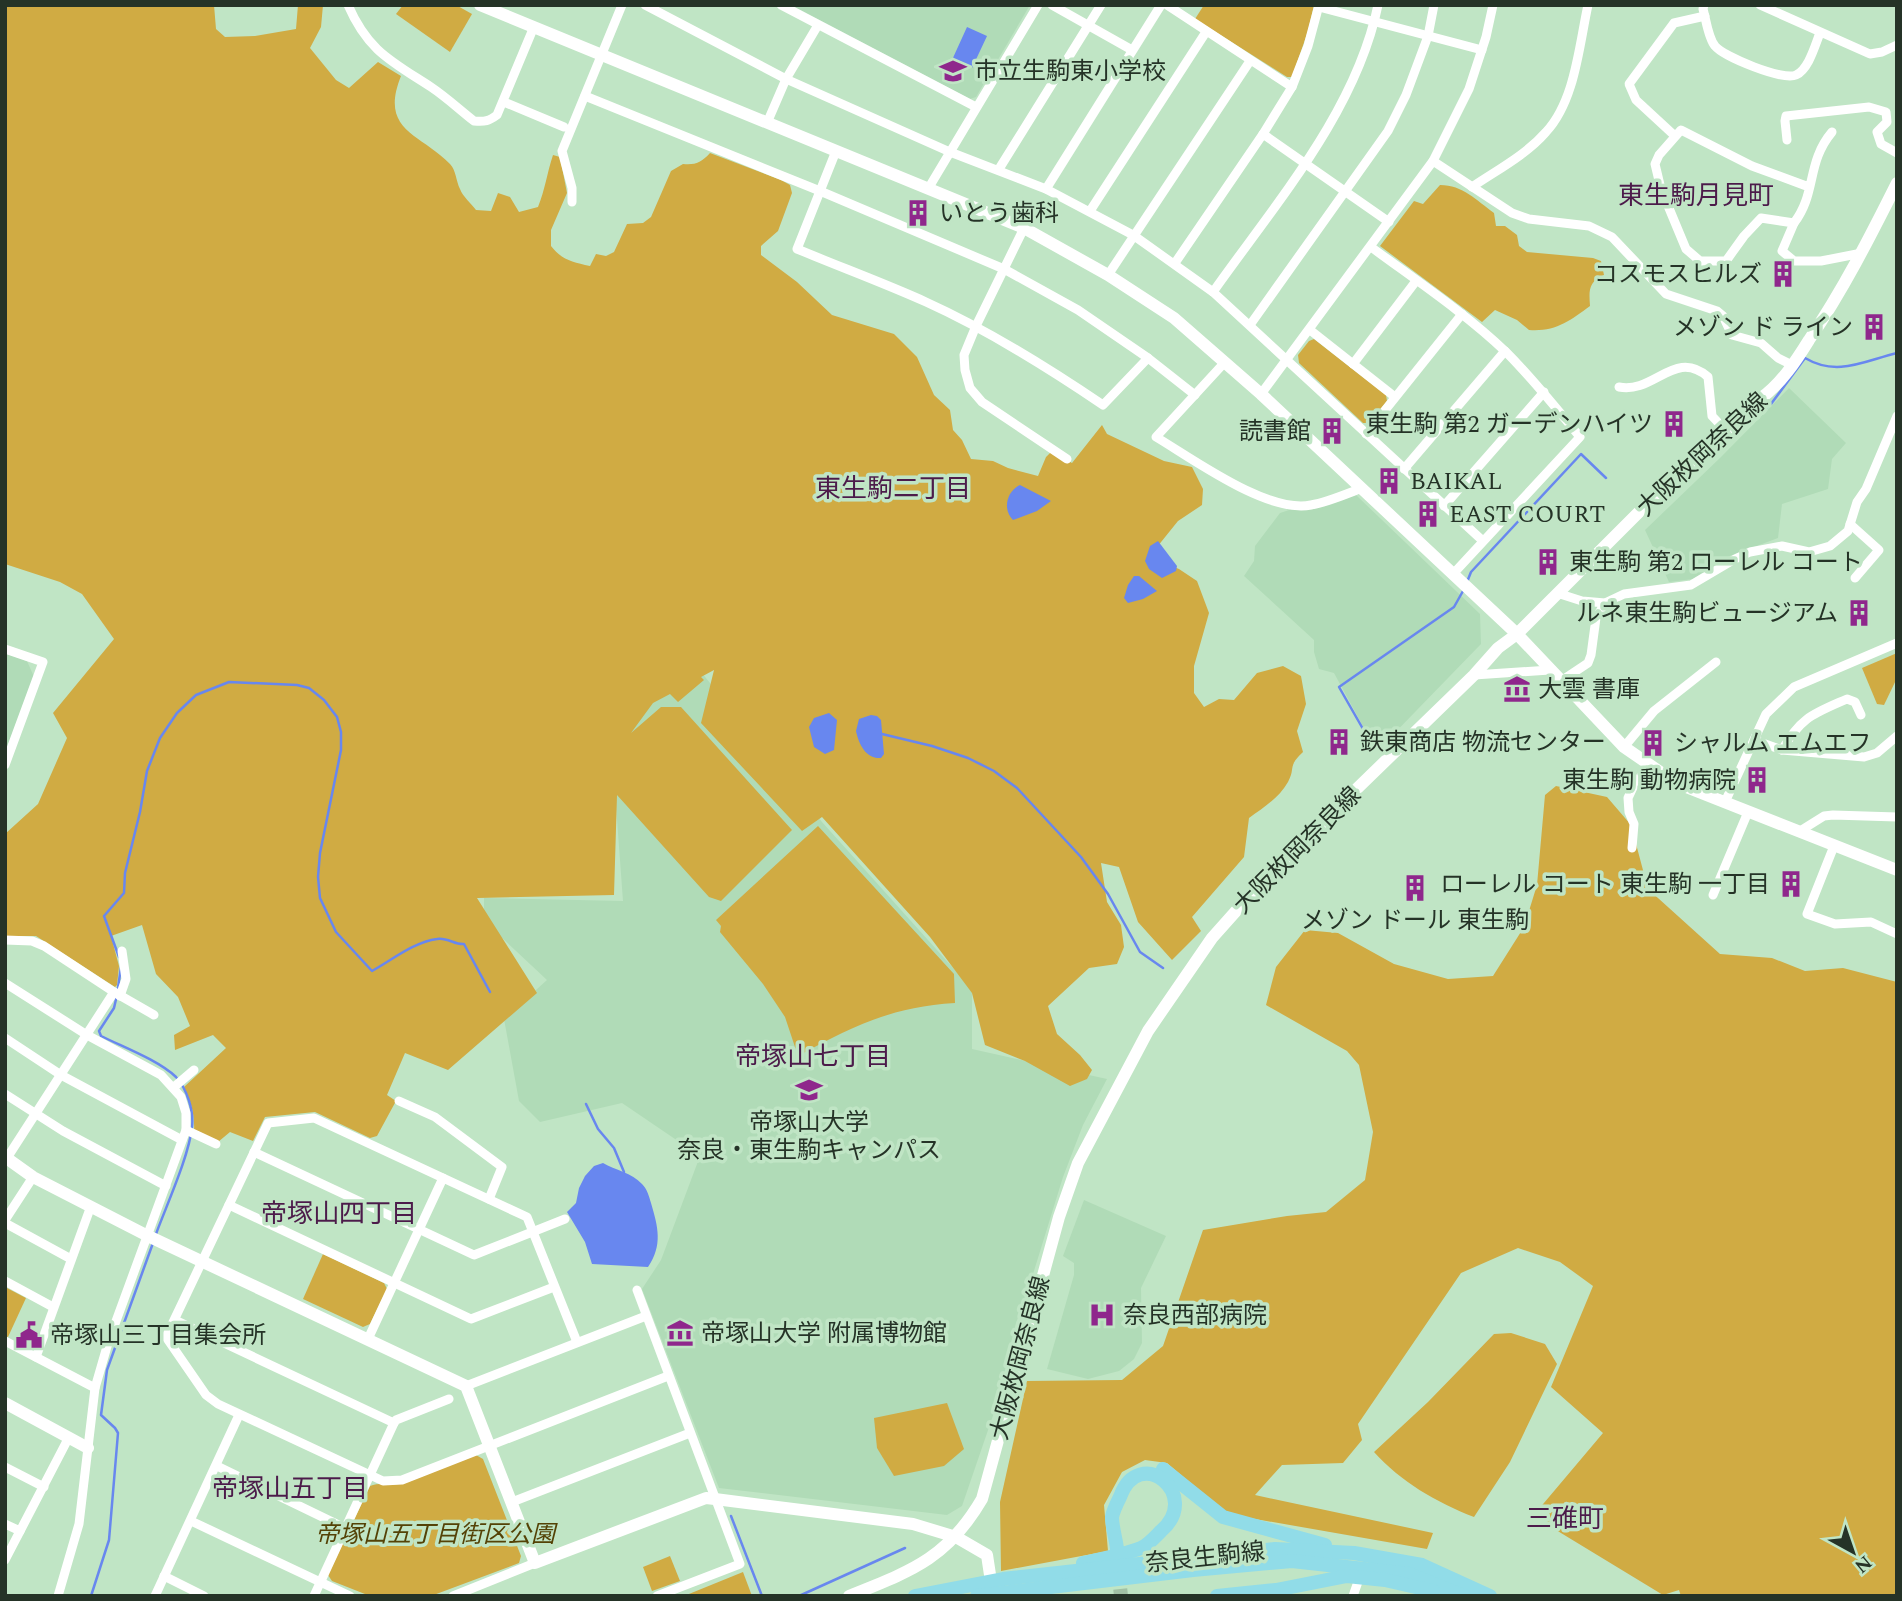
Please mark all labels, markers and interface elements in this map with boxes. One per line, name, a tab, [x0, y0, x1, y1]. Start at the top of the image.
place label: 市立生駒東小学校	[974, 54, 1166, 90]
school or university icon: 市立生駒東小学校	[938, 56, 968, 86]
district label: 東生駒月見町	[1618, 176, 1774, 216]
place label: いとう歯科	[939, 196, 1059, 232]
building icon: いとう歯科	[903, 198, 933, 228]
place label: コスモスヒルズ	[1594, 257, 1762, 293]
building icon: コスモスヒルズ	[1768, 259, 1798, 289]
place label: メゾン ド ライン	[1673, 310, 1853, 346]
building icon: メゾン ド ライン	[1859, 312, 1889, 342]
street label: 大阪枚岡奈良線	[1629, 384, 1776, 525]
place label: 東生駒 第2 ガーデンハイツ	[1365, 407, 1653, 443]
building icon: 東生駒 第2 ガーデンハイツ	[1659, 409, 1689, 439]
place label: 読書館	[1239, 414, 1311, 450]
building icon: 読書館	[1317, 416, 1347, 446]
place label: BAIKAL	[1410, 464, 1502, 500]
building icon: BAIKAL	[1374, 466, 1404, 496]
district label: 東生駒二丁目	[815, 469, 971, 509]
place label: EAST COURT	[1449, 497, 1605, 533]
building icon: EAST COURT	[1413, 499, 1443, 529]
place label: 東生駒 第2 ローレル コート	[1569, 545, 1863, 581]
building icon: 東生駒 第2 ローレル コート	[1533, 547, 1563, 577]
place label: ルネ東生駒ビュージアム	[1576, 596, 1838, 632]
building icon: ルネ東生駒ビュージアム	[1844, 598, 1874, 628]
place label: 大雲 書庫	[1538, 672, 1640, 708]
museum icon: 大雲 書庫	[1502, 674, 1532, 704]
place label: 鉄東商店 物流センター	[1360, 725, 1606, 761]
place label: シャルム エムエフ	[1674, 726, 1872, 762]
building icon: 鉄東商店 物流センター	[1324, 727, 1354, 757]
building icon: シャルム エムエフ	[1638, 728, 1668, 758]
place label: 東生駒 動物病院	[1562, 763, 1736, 799]
building icon: 東生駒 動物病院	[1742, 765, 1772, 795]
street label: 大阪枚岡奈良線	[1226, 779, 1370, 923]
place label: ローレル コート 東生駒 一丁目	[1440, 867, 1770, 903]
building icon: ローレル コート 東生駒 一丁目	[1776, 869, 1806, 899]
building icon: メゾン ドール 東生駒	[1400, 873, 1430, 903]
place label: メゾン ドール 東生駒	[1301, 903, 1529, 939]
district label: 帝塚山七丁目	[735, 1037, 891, 1077]
school or university icon: 帝塚山大学 奈良・東生駒キャンパス	[794, 1075, 824, 1105]
place label: 帝塚山大学 奈良・東生駒キャンパス	[677, 1105, 941, 1169]
district label: 帝塚山四丁目	[261, 1194, 417, 1234]
street label: 大阪枚岡奈良線	[982, 1272, 1060, 1444]
place label: 奈良西部病院	[1123, 1298, 1267, 1334]
hospital icon: 奈良西部病院	[1087, 1300, 1117, 1330]
place label: 帝塚山大学 附属博物館	[701, 1316, 947, 1352]
place label: 帝塚山三丁目集会所	[50, 1318, 266, 1354]
museum icon: 帝塚山大学 附属博物館	[665, 1318, 695, 1348]
public building icon: 帝塚山三丁目集会所	[14, 1320, 44, 1350]
district label: 帝塚山五丁目	[212, 1469, 368, 1509]
district label: 三碓町	[1526, 1499, 1604, 1539]
park label: 帝塚山五丁目街区公園	[315, 1517, 558, 1553]
north arrow	[1818, 1517, 1888, 1587]
street label: 奈良生駒線	[1144, 1534, 1267, 1582]
text: N	[1848, 1548, 1878, 1580]

